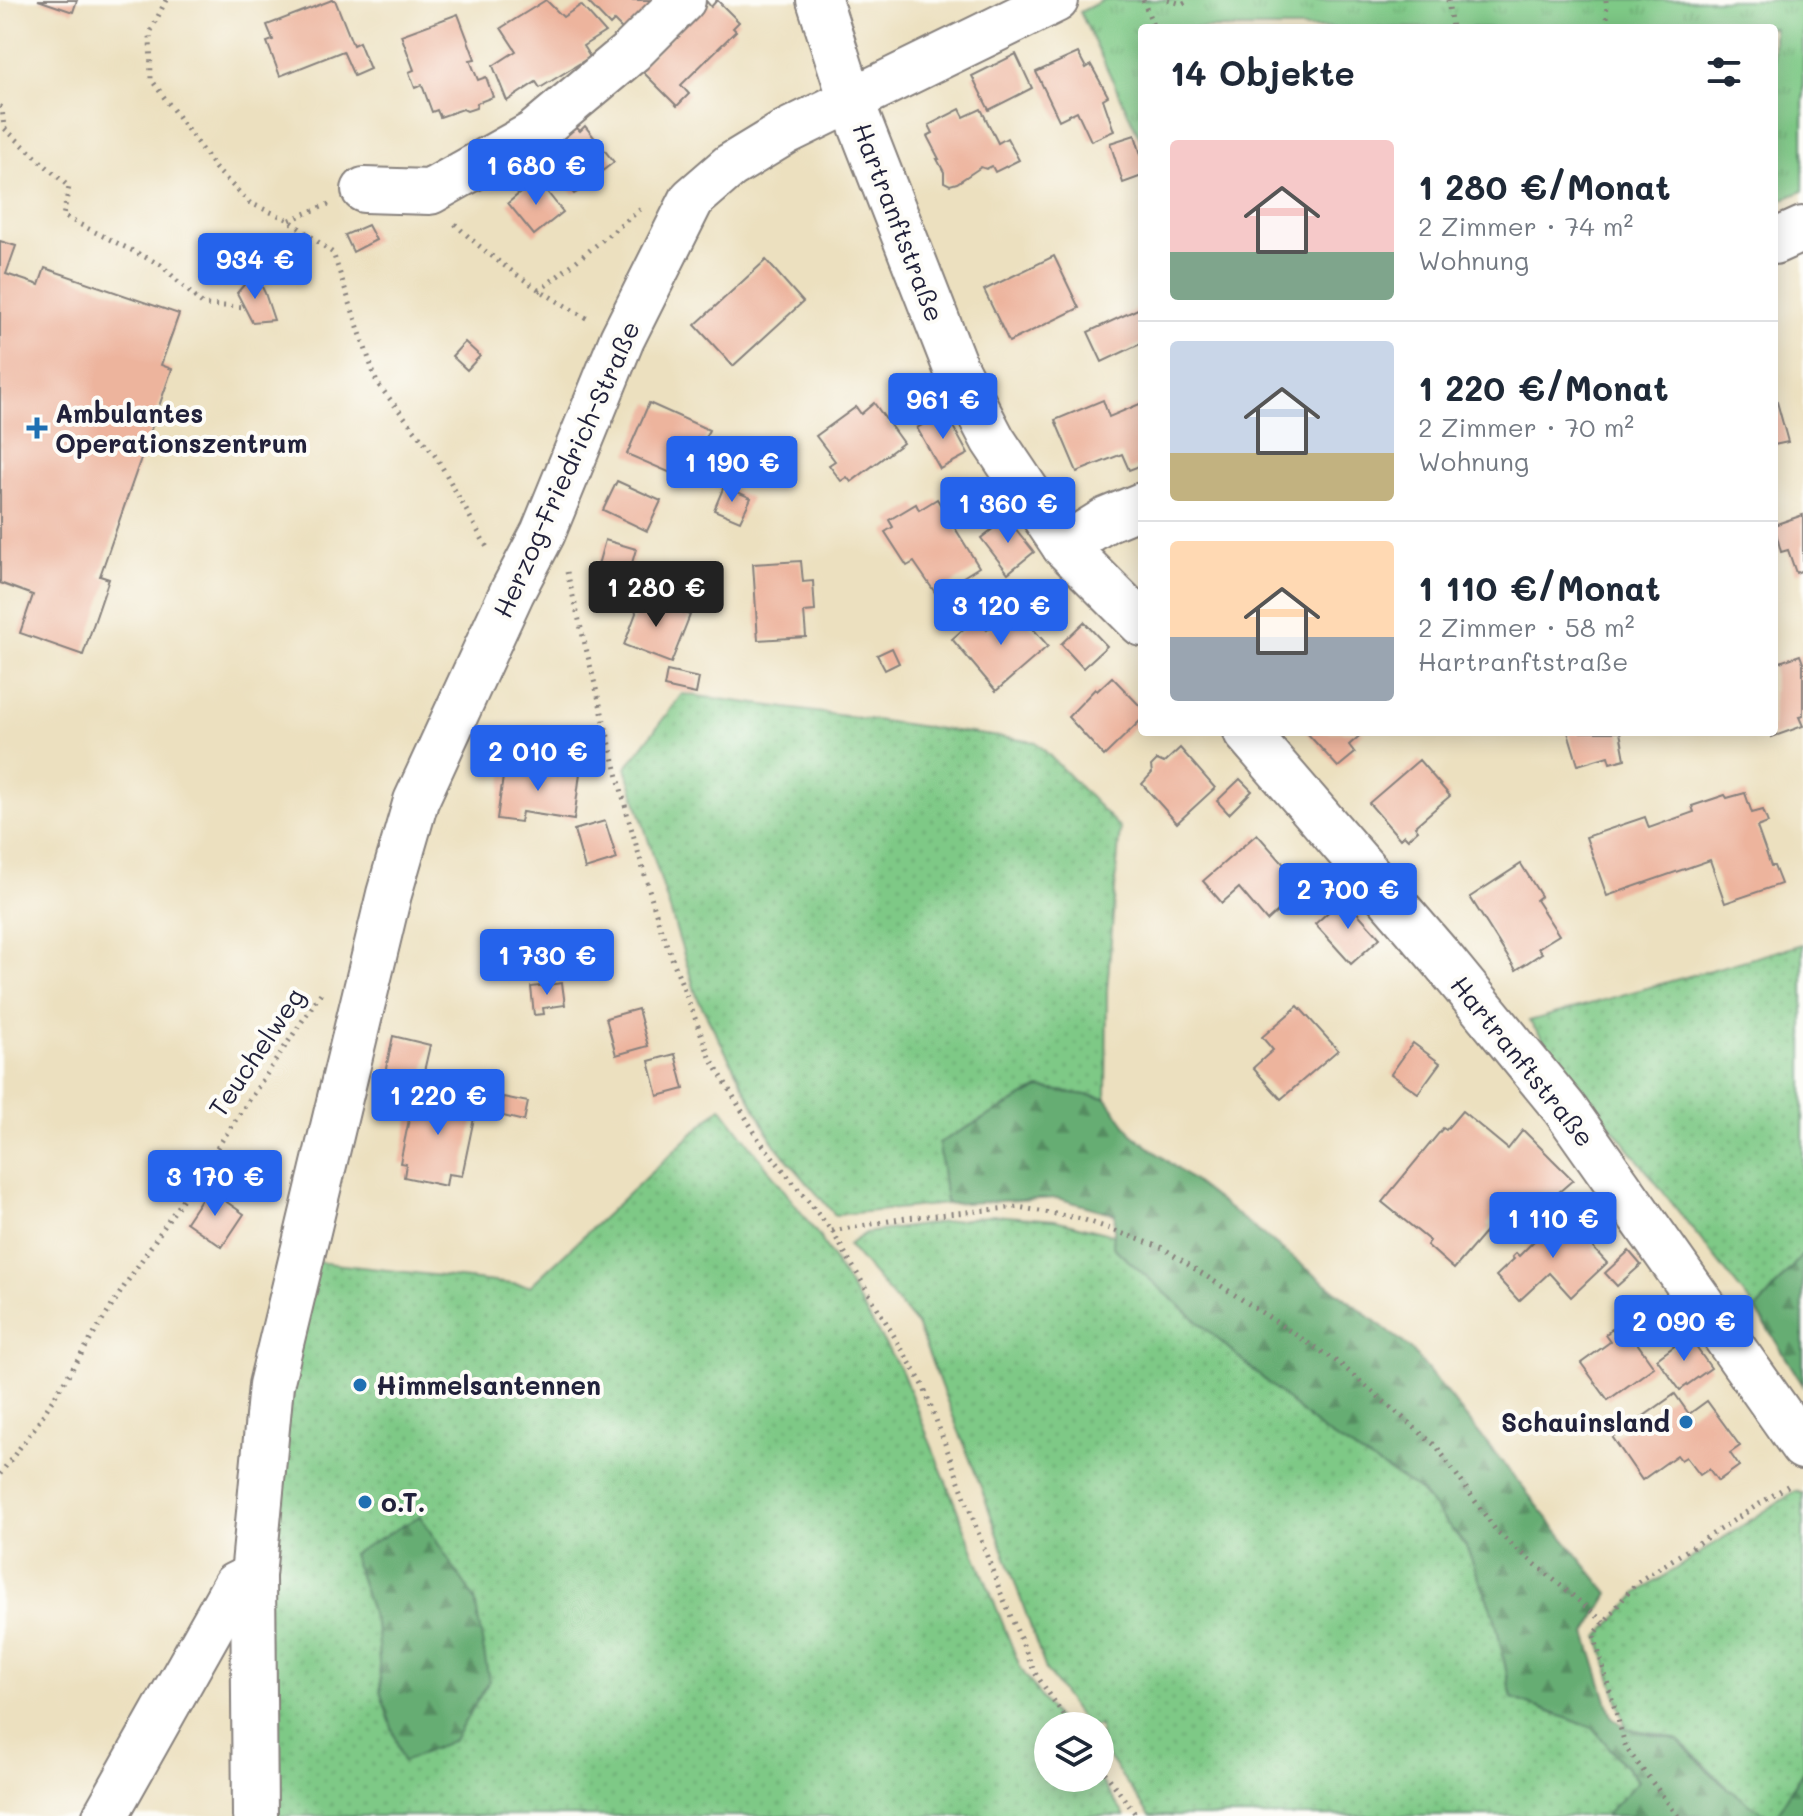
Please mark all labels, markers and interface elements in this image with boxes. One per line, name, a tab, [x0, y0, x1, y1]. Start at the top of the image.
text: 14 Objekte	[1170, 50, 1355, 95]
icon: filters	[1702, 50, 1746, 94]
street label: Hartranftstraße	[845, 118, 953, 326]
pin: 1 680 €	[462, 139, 610, 207]
text: 1 680 €	[486, 148, 586, 182]
text: 1 280 €/Monat	[1418, 164, 1671, 209]
icon: home	[1234, 172, 1330, 268]
text: 2 Zimmer · 74 m²	[1418, 209, 1633, 243]
pin: 934 €	[199, 233, 311, 301]
text: 934 €	[216, 242, 294, 276]
text: Wohnung	[1418, 243, 1529, 277]
street label: Herzog-Friedrich-Straße	[485, 315, 647, 623]
text: 1 220 €/Monat	[1418, 365, 1668, 410]
pin: 961 €	[887, 373, 999, 441]
icon: home	[1234, 373, 1330, 469]
text: 961 €	[906, 382, 980, 416]
place label: Ambulantes Operationszentrum	[55, 396, 307, 460]
text: 2 Zimmer · 70 m²	[1418, 410, 1634, 444]
marker: Ambulantes Operationszentrum	[26, 417, 48, 439]
pin: 1 190 €	[658, 436, 806, 504]
text: Wohnung	[1418, 444, 1529, 478]
text: 1 190 €	[684, 445, 780, 479]
pin: 1 360 €	[934, 477, 1082, 545]
text: 1 360 €	[958, 486, 1058, 520]
pin: 1 280 €	[582, 561, 730, 629]
text: 1 110 €/Monat	[1418, 565, 1661, 610]
text: 1 280 €	[607, 570, 705, 604]
icon: home	[1234, 573, 1330, 669]
pin: 3 120 €	[927, 579, 1075, 647]
text: 3 120 €	[952, 588, 1050, 622]
text: 2 Zimmer · 58 m²	[1418, 610, 1635, 644]
text: Hartranftstraße	[1418, 644, 1628, 678]
pin: 2 010 €	[464, 725, 612, 793]
text: 2 010 €	[488, 734, 588, 768]
pin: 2 700 €	[1274, 863, 1422, 931]
text: 2 700 €	[1297, 872, 1399, 906]
pin: 1 730 €	[473, 929, 621, 997]
text: 1 730 €	[498, 938, 596, 972]
street label: Hartranftstraße	[1444, 969, 1602, 1153]
street label: Teuchelweg	[200, 981, 312, 1123]
pin: 1 220 €	[364, 1069, 512, 1137]
text: 1 220 €	[389, 1078, 487, 1112]
pin: 3 170 €	[141, 1150, 289, 1218]
text: 3 170 €	[166, 1159, 264, 1193]
pin: 1 110 €	[1479, 1192, 1627, 1260]
text: 1 110 €	[1507, 1201, 1599, 1235]
pin: 2 090 €	[1610, 1295, 1758, 1363]
text: 2 090 €	[1632, 1304, 1736, 1338]
place label: Himmelsantennen	[376, 1368, 601, 1402]
marker: Himmelsantennen	[351, 1376, 369, 1394]
place label: Schauinsland	[1501, 1405, 1670, 1439]
marker: Schauinsland	[1677, 1413, 1695, 1431]
place label: o.T.	[381, 1485, 426, 1519]
marker: o.T.	[356, 1493, 374, 1511]
map controls	[1034, 1712, 1114, 1792]
button: layers	[1034, 1712, 1114, 1792]

